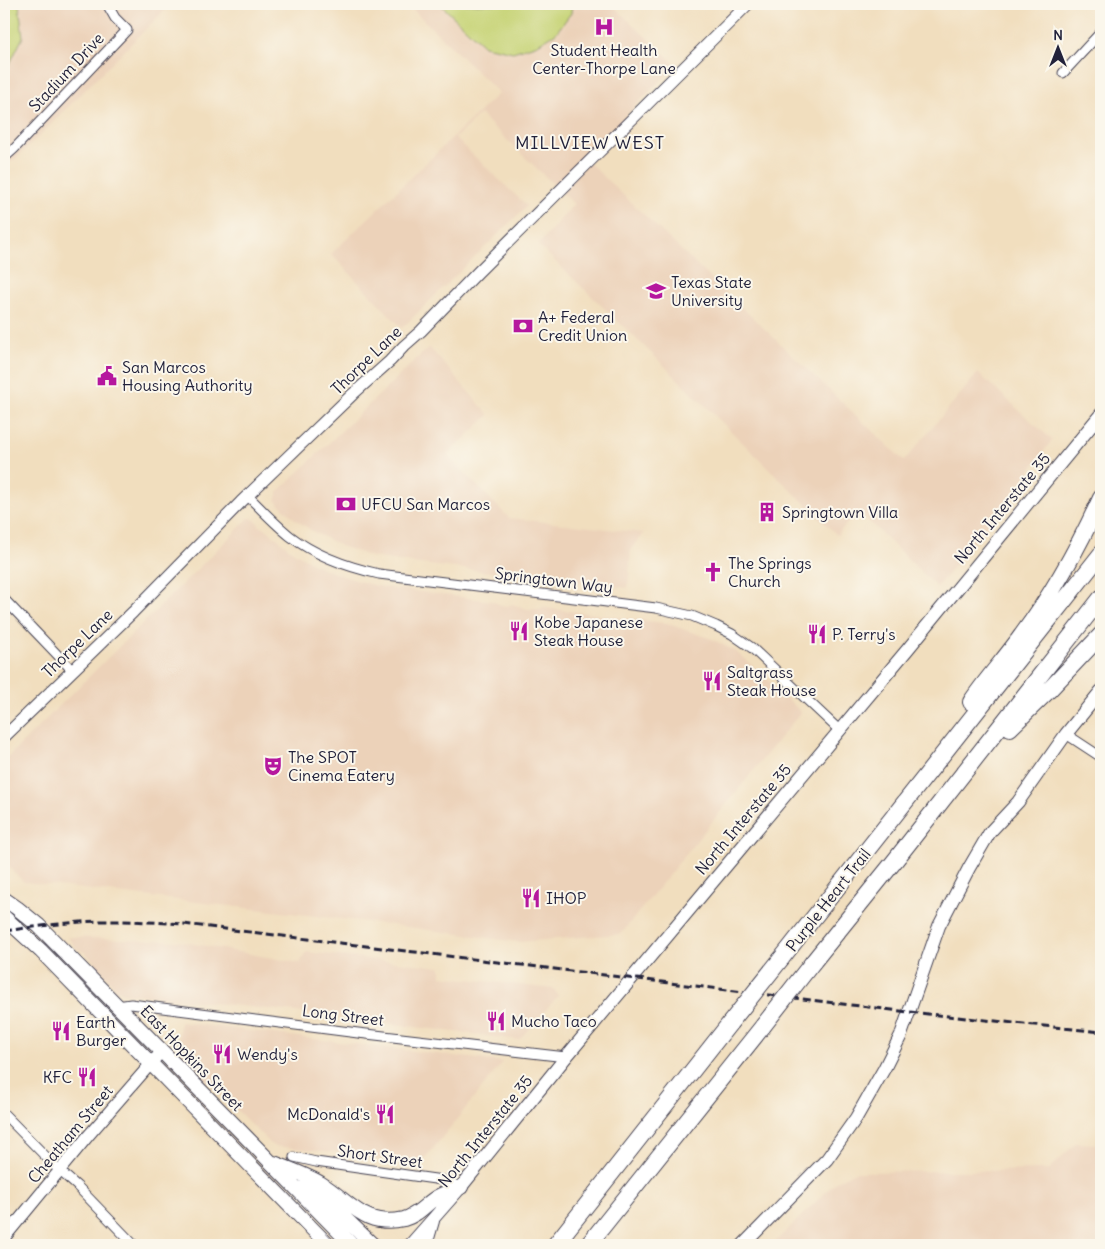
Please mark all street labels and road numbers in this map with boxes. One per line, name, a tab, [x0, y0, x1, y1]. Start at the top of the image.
street label: Stadium Drive	[24, 28, 108, 116]
street label: Thorpe Lane	[327, 321, 405, 399]
street label: North Interstate 35	[950, 448, 1054, 568]
street label: Springtown Way	[494, 563, 614, 597]
street label: Thorpe Lane	[38, 604, 116, 682]
street label: North Interstate 35	[691, 759, 795, 879]
street label: Purple Heart Trail	[782, 844, 874, 956]
street label: Long Street	[301, 1000, 386, 1030]
street label: East Hopkins Street	[136, 1001, 248, 1115]
street label: North Interstate 35	[434, 1071, 536, 1191]
street label: Cheatham Street	[23, 1080, 117, 1187]
street label: Short Street	[336, 1140, 424, 1172]

